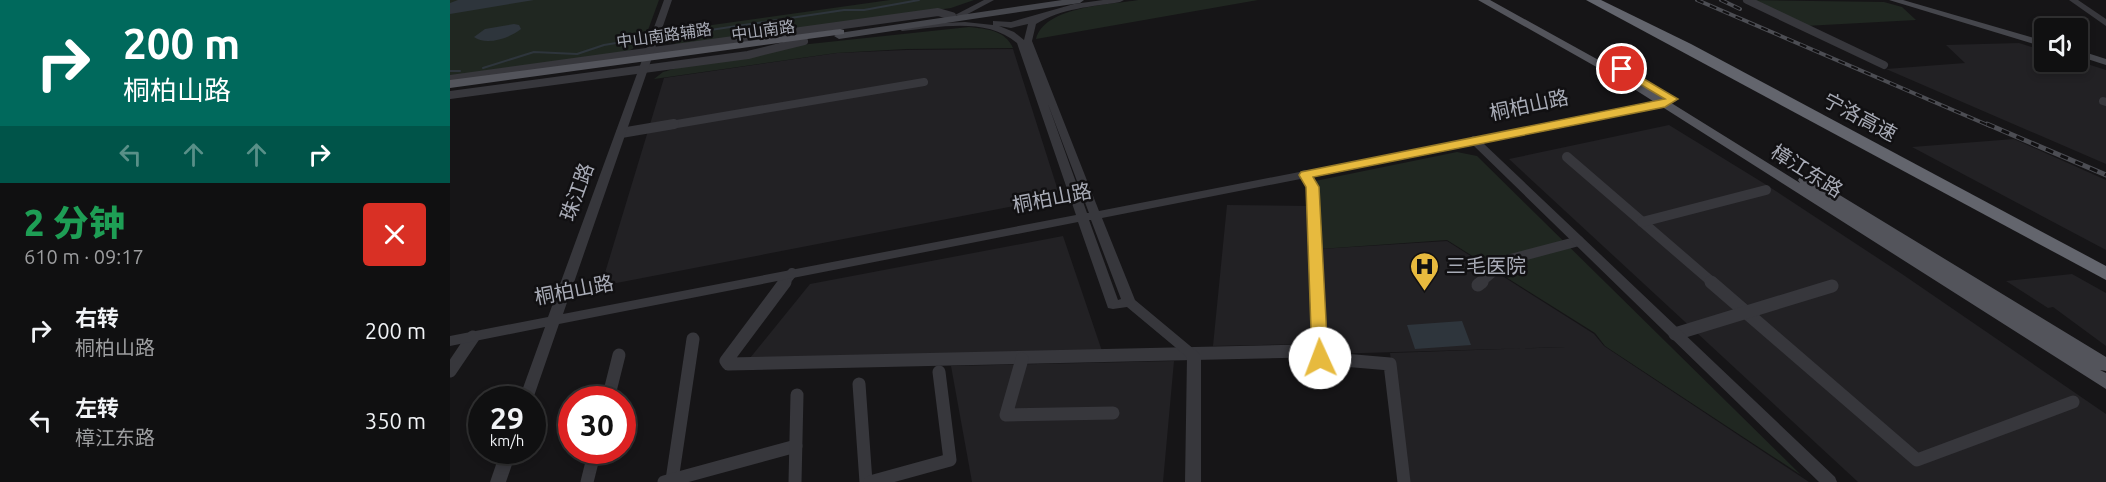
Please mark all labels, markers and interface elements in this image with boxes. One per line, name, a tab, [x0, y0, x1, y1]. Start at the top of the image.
street label: 中山南路	[730, 17, 796, 43]
map controls	[2034, 18, 2088, 72]
button: sound	[2034, 18, 2088, 72]
street label: 中山南路辅路	[615, 19, 713, 51]
text: 200 m	[123, 20, 240, 67]
icon: right	[24, 24, 102, 102]
pin	[1596, 43, 1647, 94]
icon: arrive	[1605, 52, 1638, 85]
text: 桐柏山路	[123, 75, 231, 105]
street label: 桐柏山路	[1487, 85, 1570, 124]
street label: 宁洛高速	[1820, 88, 1901, 145]
icon: left	[114, 138, 147, 171]
icon: ahead	[177, 138, 210, 171]
icon: ahead	[240, 138, 273, 171]
icon: right	[303, 138, 336, 171]
street label: 樟江东路	[1767, 140, 1847, 202]
street label: 珠江路	[555, 160, 598, 224]
street label: 桐柏山路	[1010, 179, 1093, 216]
text: 2 分钟	[24, 202, 125, 243]
button: close	[363, 203, 426, 266]
text: 610 m · 09:17	[24, 245, 144, 268]
hospital icon: 三毛医院	[1409, 250, 1441, 292]
place label: 三毛医院	[1446, 254, 1526, 277]
street label: 桐柏山路	[532, 271, 615, 308]
text: 右转	[75, 305, 119, 330]
icon: right	[24, 314, 57, 347]
text: 200 m	[365, 318, 426, 343]
position arrow	[1288, 326, 1352, 390]
text: 桐柏山路	[75, 336, 155, 359]
speed limit sign: 30	[558, 386, 636, 464]
text: 左转	[75, 395, 119, 420]
text: 29	[490, 401, 524, 435]
icon: left	[24, 404, 57, 437]
text: 350 m	[365, 408, 426, 433]
text: 樟江东路	[75, 426, 155, 449]
text: km/h	[490, 432, 524, 449]

